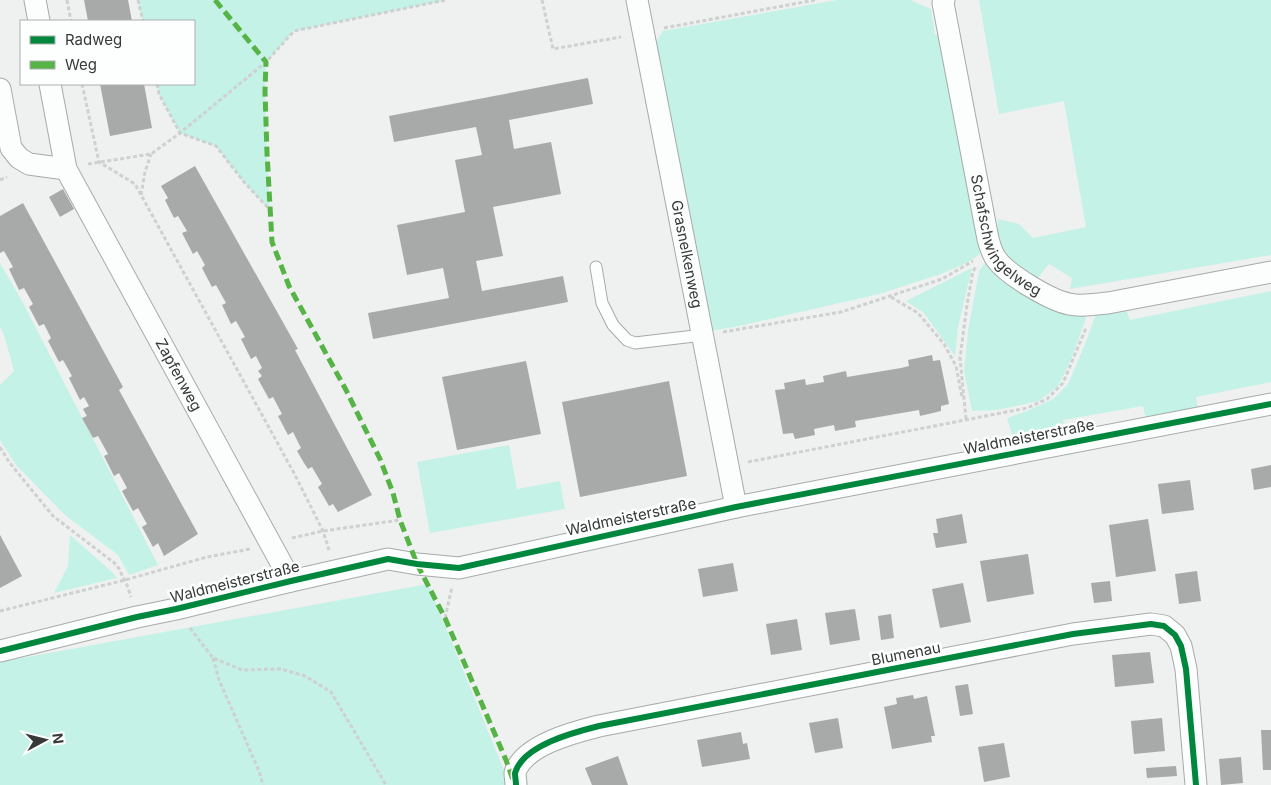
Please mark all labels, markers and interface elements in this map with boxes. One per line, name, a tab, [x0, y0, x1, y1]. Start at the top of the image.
legend	[20, 20, 195, 85]
text: Radweg	[65, 30, 122, 49]
text: Weg	[65, 55, 97, 74]
street label: Schafschwingelweg	[967, 173, 1045, 300]
street label: Grasnelkenweg	[667, 198, 707, 310]
street label: Zapfenweg	[151, 335, 206, 414]
street label: Waldmeisterstraße	[962, 415, 1096, 458]
street label: Waldmeisterstraße	[564, 493, 698, 540]
street label: Waldmeisterstraße	[168, 556, 302, 607]
street label: Blumenau	[870, 637, 942, 670]
north arrow	[20, 715, 70, 765]
text: N	[49, 732, 67, 745]

